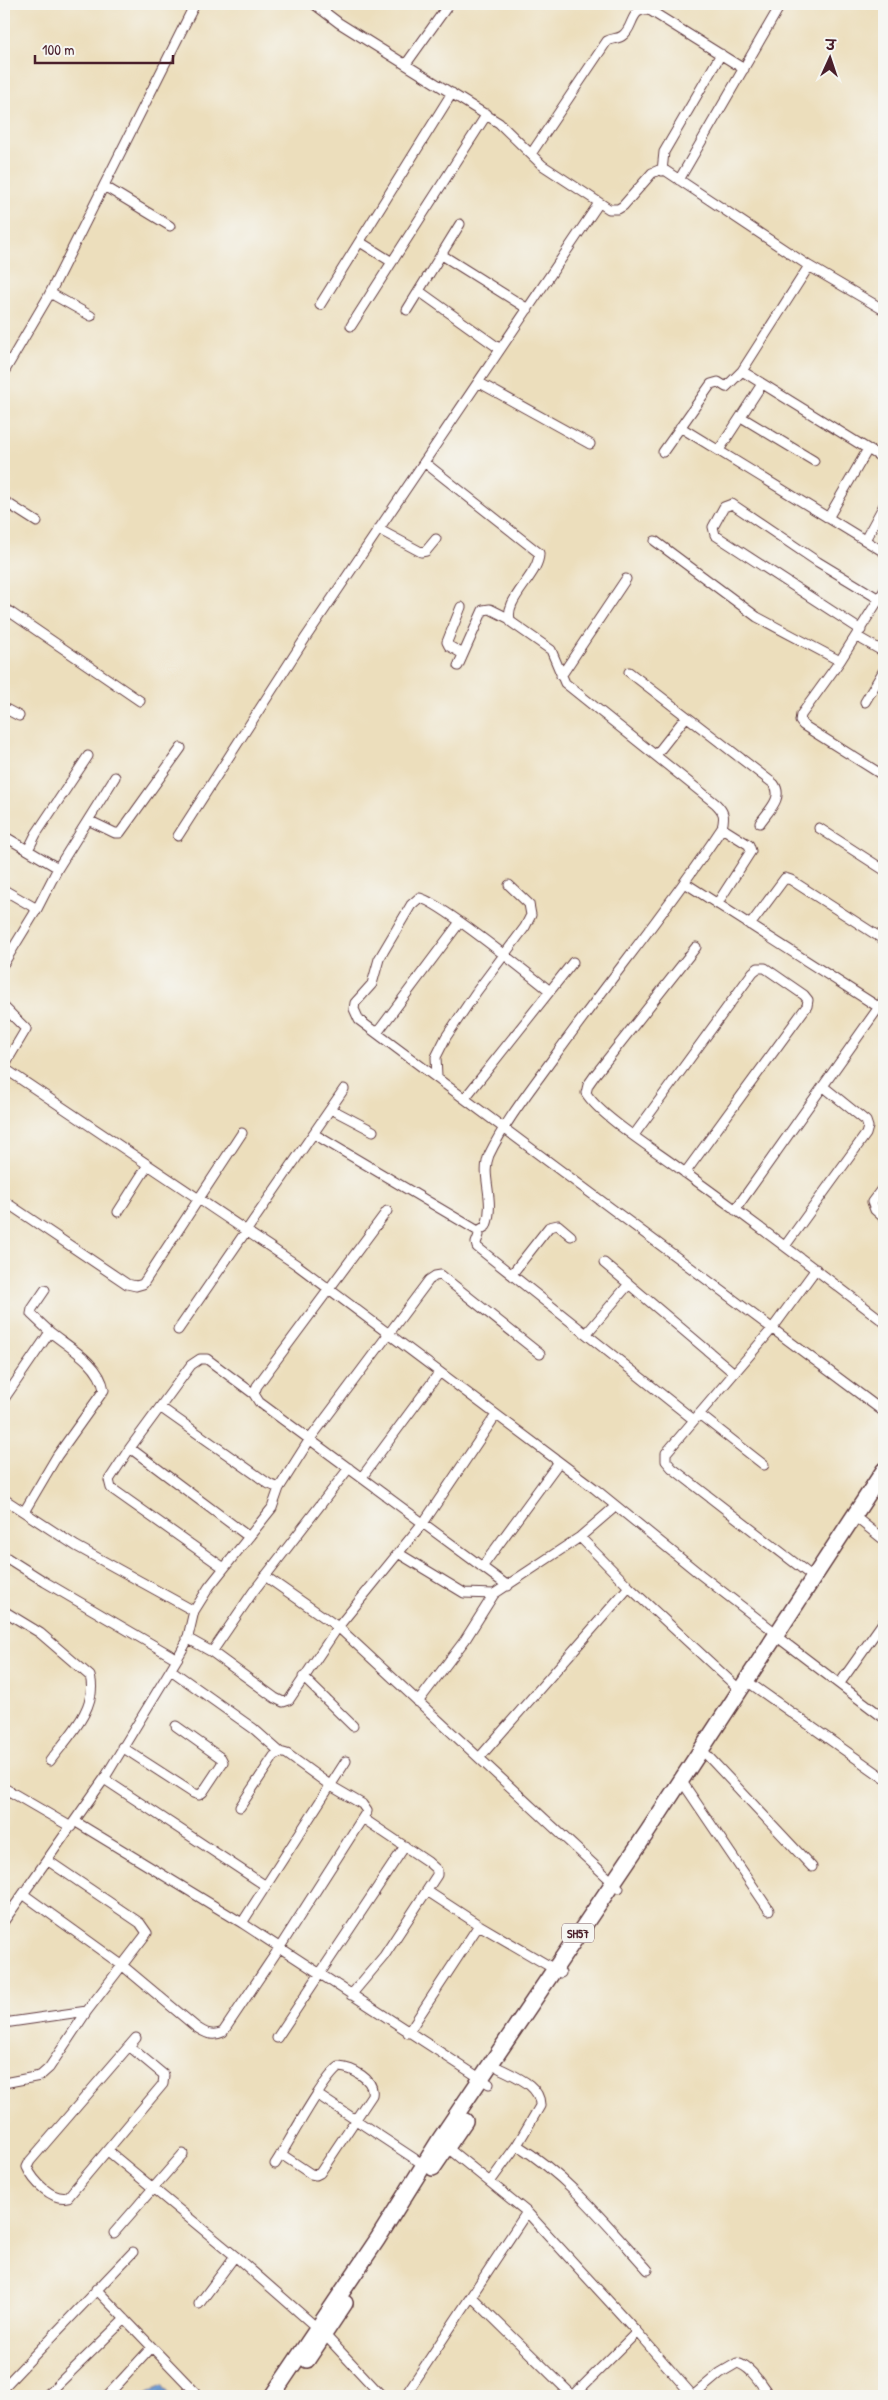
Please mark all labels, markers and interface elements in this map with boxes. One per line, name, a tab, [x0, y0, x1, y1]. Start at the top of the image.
scale bar	[35, 32, 172, 64]
north arrow	[806, 32, 856, 82]
text: उ	[824, 35, 838, 54]
text: 100 m	[42, 39, 75, 60]
road number: SH57	[562, 1924, 594, 1942]

